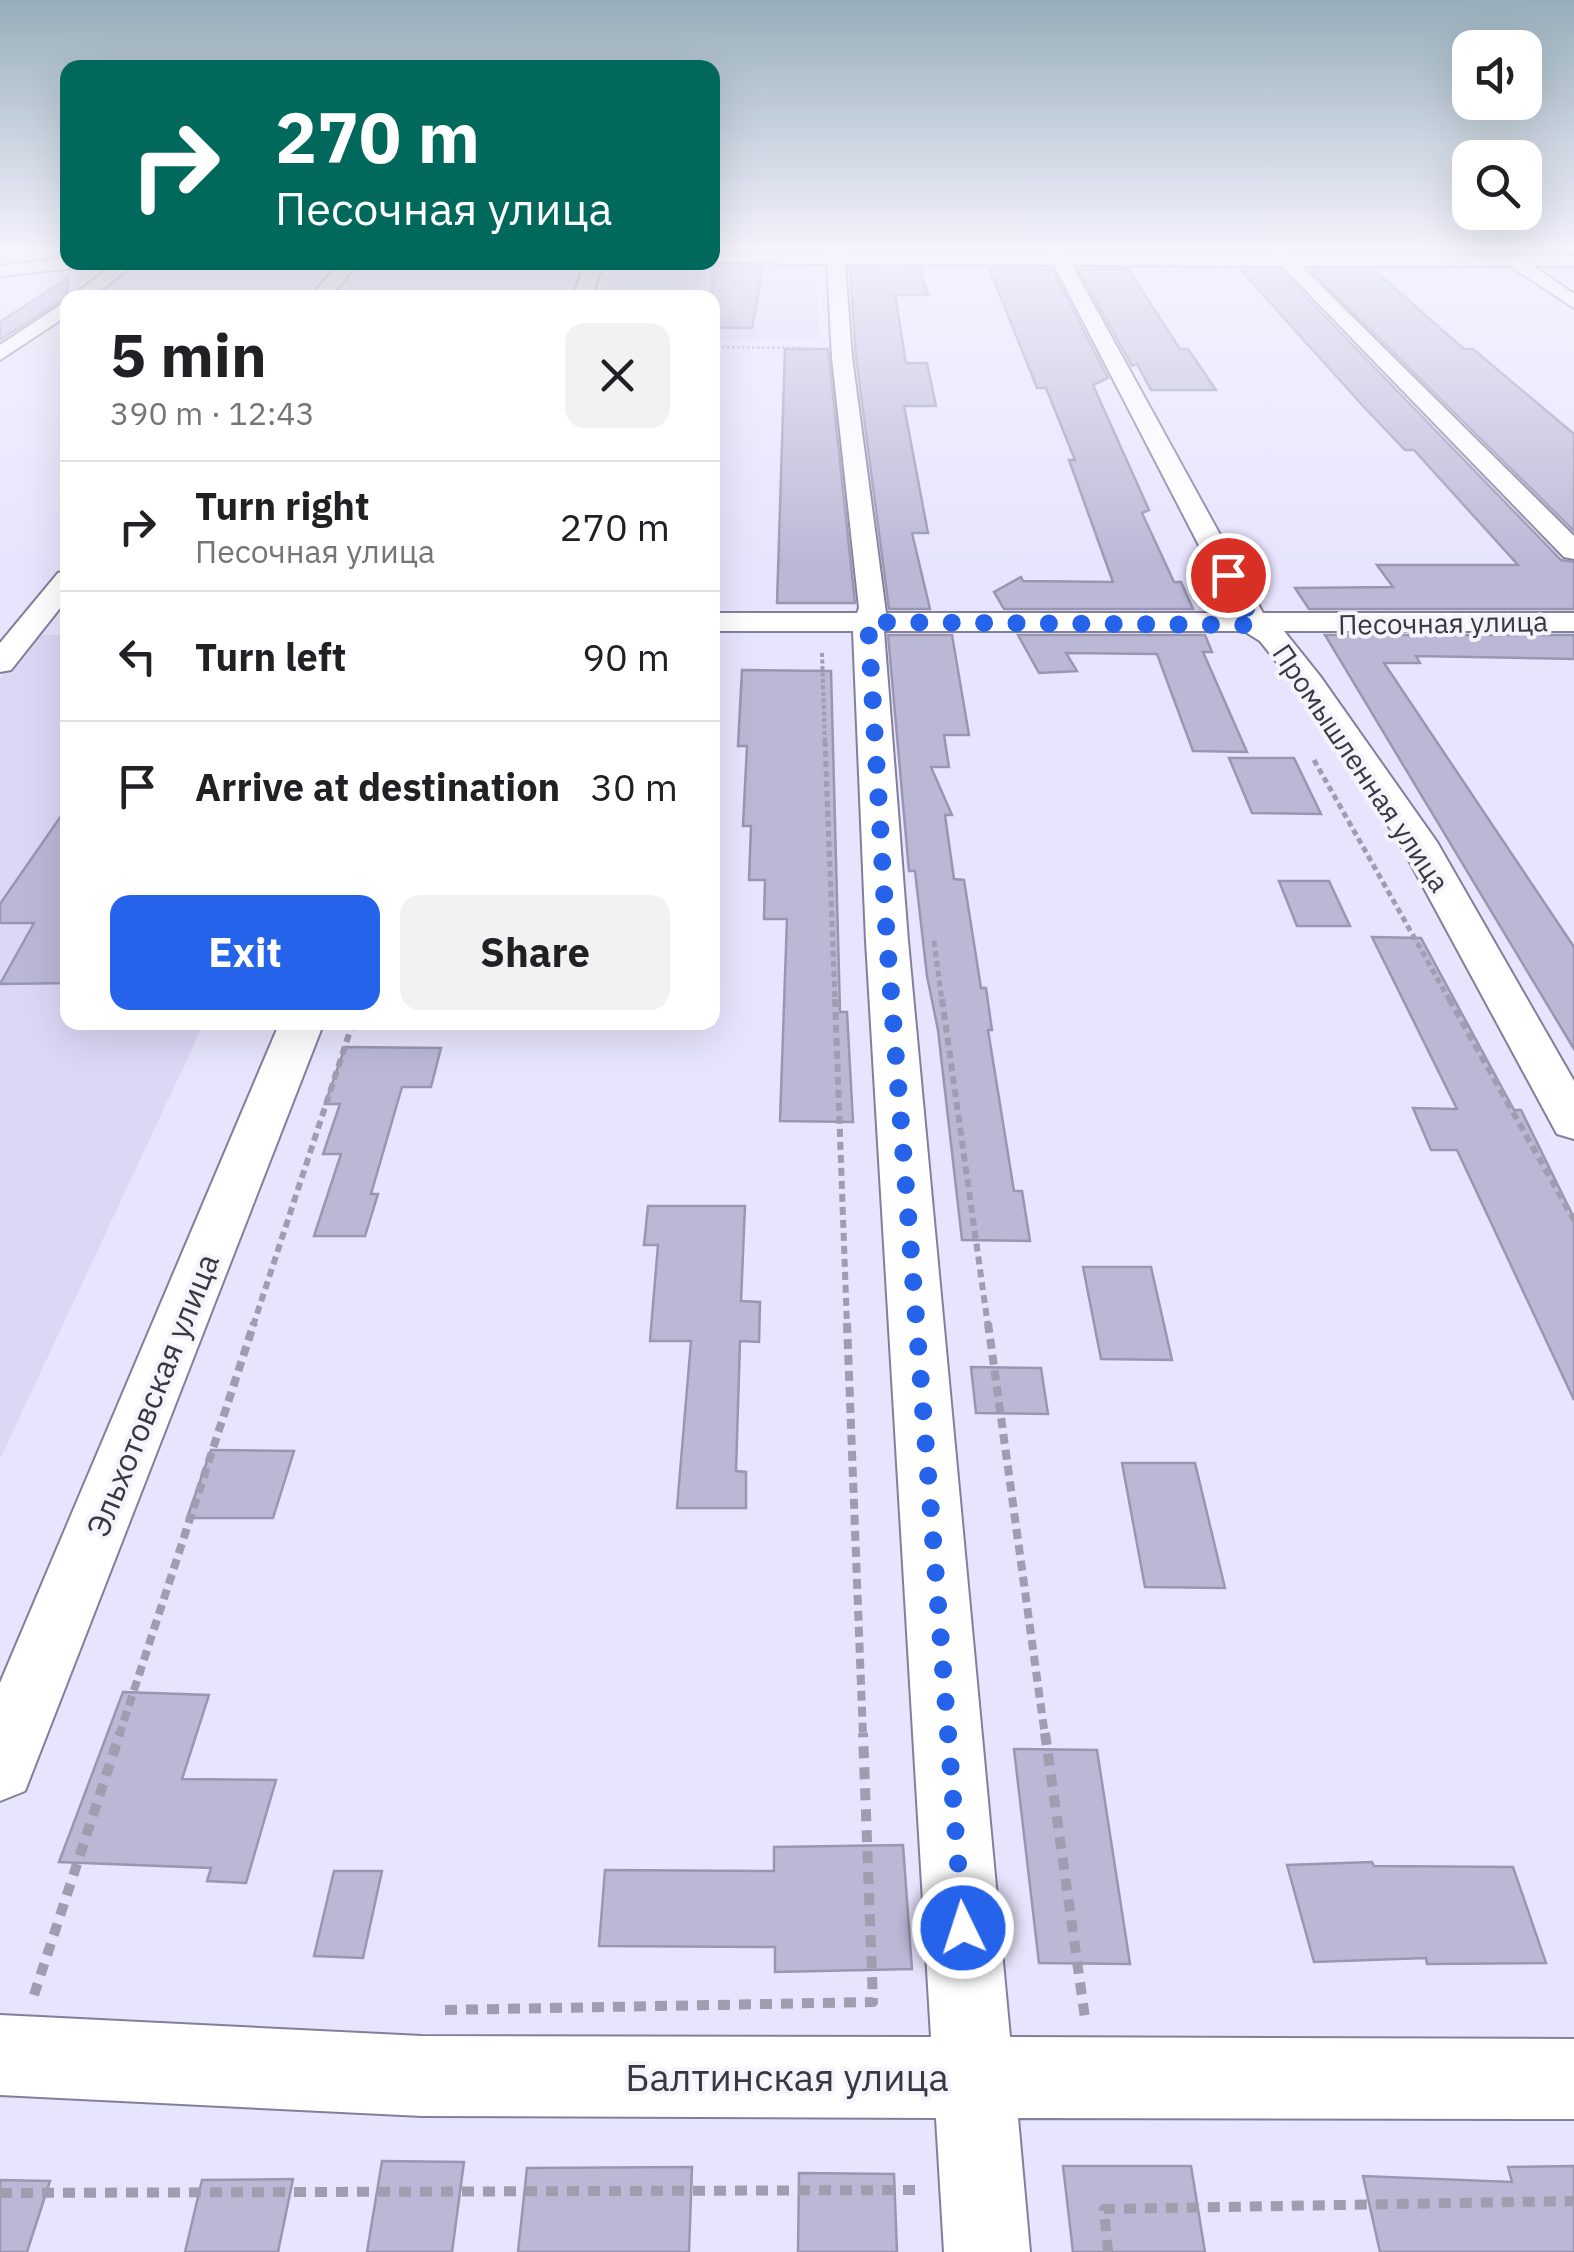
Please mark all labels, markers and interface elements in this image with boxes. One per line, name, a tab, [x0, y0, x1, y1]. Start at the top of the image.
map controls	[1452, 30, 1542, 230]
button: sound	[1452, 30, 1542, 120]
text: 270 m	[275, 91, 480, 182]
icon: right	[110, 100, 240, 230]
button: search	[1452, 140, 1542, 230]
text: Песочная улица	[275, 179, 613, 237]
text: 5 min	[110, 315, 267, 394]
button: close	[565, 323, 670, 428]
text: 390 m · 12:43	[110, 392, 315, 434]
text: Turn right	[195, 481, 370, 530]
icon: right	[110, 499, 165, 554]
text: 270 m	[559, 502, 670, 551]
text: Песочная улица	[195, 530, 435, 572]
pin	[1186, 533, 1271, 618]
icon: arrive	[1201, 548, 1256, 603]
street label: Песочная улица	[1338, 602, 1548, 643]
icon: left	[110, 629, 165, 684]
text: Turn left	[195, 632, 346, 681]
text: 90 m	[582, 632, 670, 681]
street label: Промышленная улица	[1265, 636, 1458, 899]
icon: arrive	[110, 759, 165, 814]
text: Arrive at destination	[195, 762, 560, 811]
text: 30 m	[590, 762, 678, 811]
button: Exit	[110, 895, 380, 1010]
button: Share	[400, 895, 670, 1010]
street label: Эльхотовская улица	[76, 1247, 228, 1542]
position arrow	[911, 1876, 1015, 1980]
street label: Балтинская улица	[625, 2052, 949, 2101]

